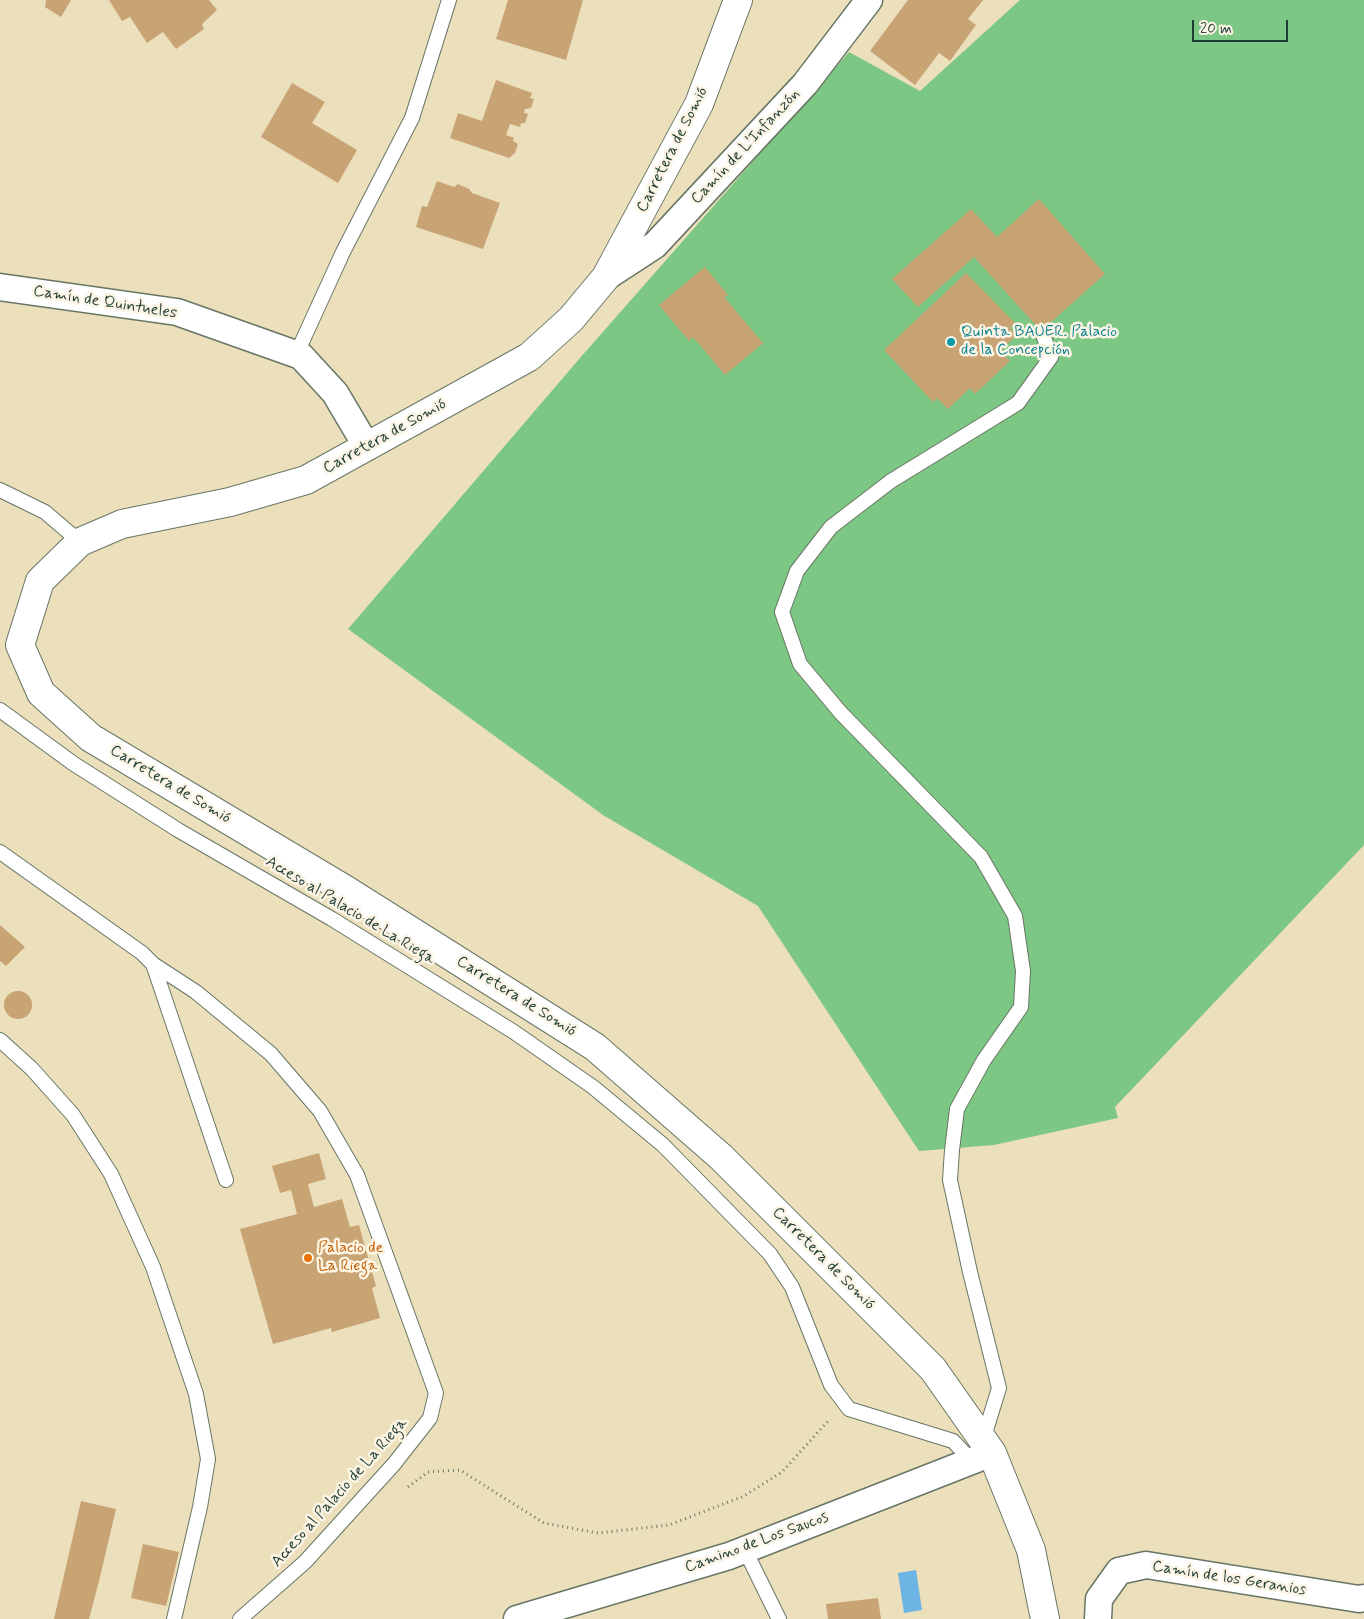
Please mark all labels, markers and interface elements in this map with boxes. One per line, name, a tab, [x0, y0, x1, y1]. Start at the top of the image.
scale bar	[1194, 10, 1290, 42]
text: 20 m	[1200, 19, 1232, 39]
street label: Carretera de Somió	[633, 84, 713, 216]
street label: Camín de L'Infanzón	[687, 85, 805, 209]
street label: Camín de Quintueles	[32, 282, 178, 324]
place label: Quinta BAUER. Palacio de la Concepción	[961, 323, 1117, 361]
marker: Quinta BAUER. Palacio de la Concepción	[945, 336, 957, 348]
street label: Carretera de Somió	[320, 395, 450, 479]
street label: Carretera de Somió	[106, 741, 234, 829]
street label: Acceso al Palacio de La Riega	[262, 853, 438, 969]
street label: Carretera de Somió	[453, 952, 579, 1042]
street label: Carretera de Somió	[768, 1204, 878, 1314]
place label: Palacio de La Riega	[318, 1239, 383, 1277]
marker: Palacio de La Riega	[302, 1252, 314, 1264]
street label: Acceso al Palacio de La Riega	[268, 1414, 412, 1572]
street label: Camino de Los Saucos	[683, 1508, 831, 1578]
street label: Camín de los Geranios	[1151, 1557, 1307, 1601]

